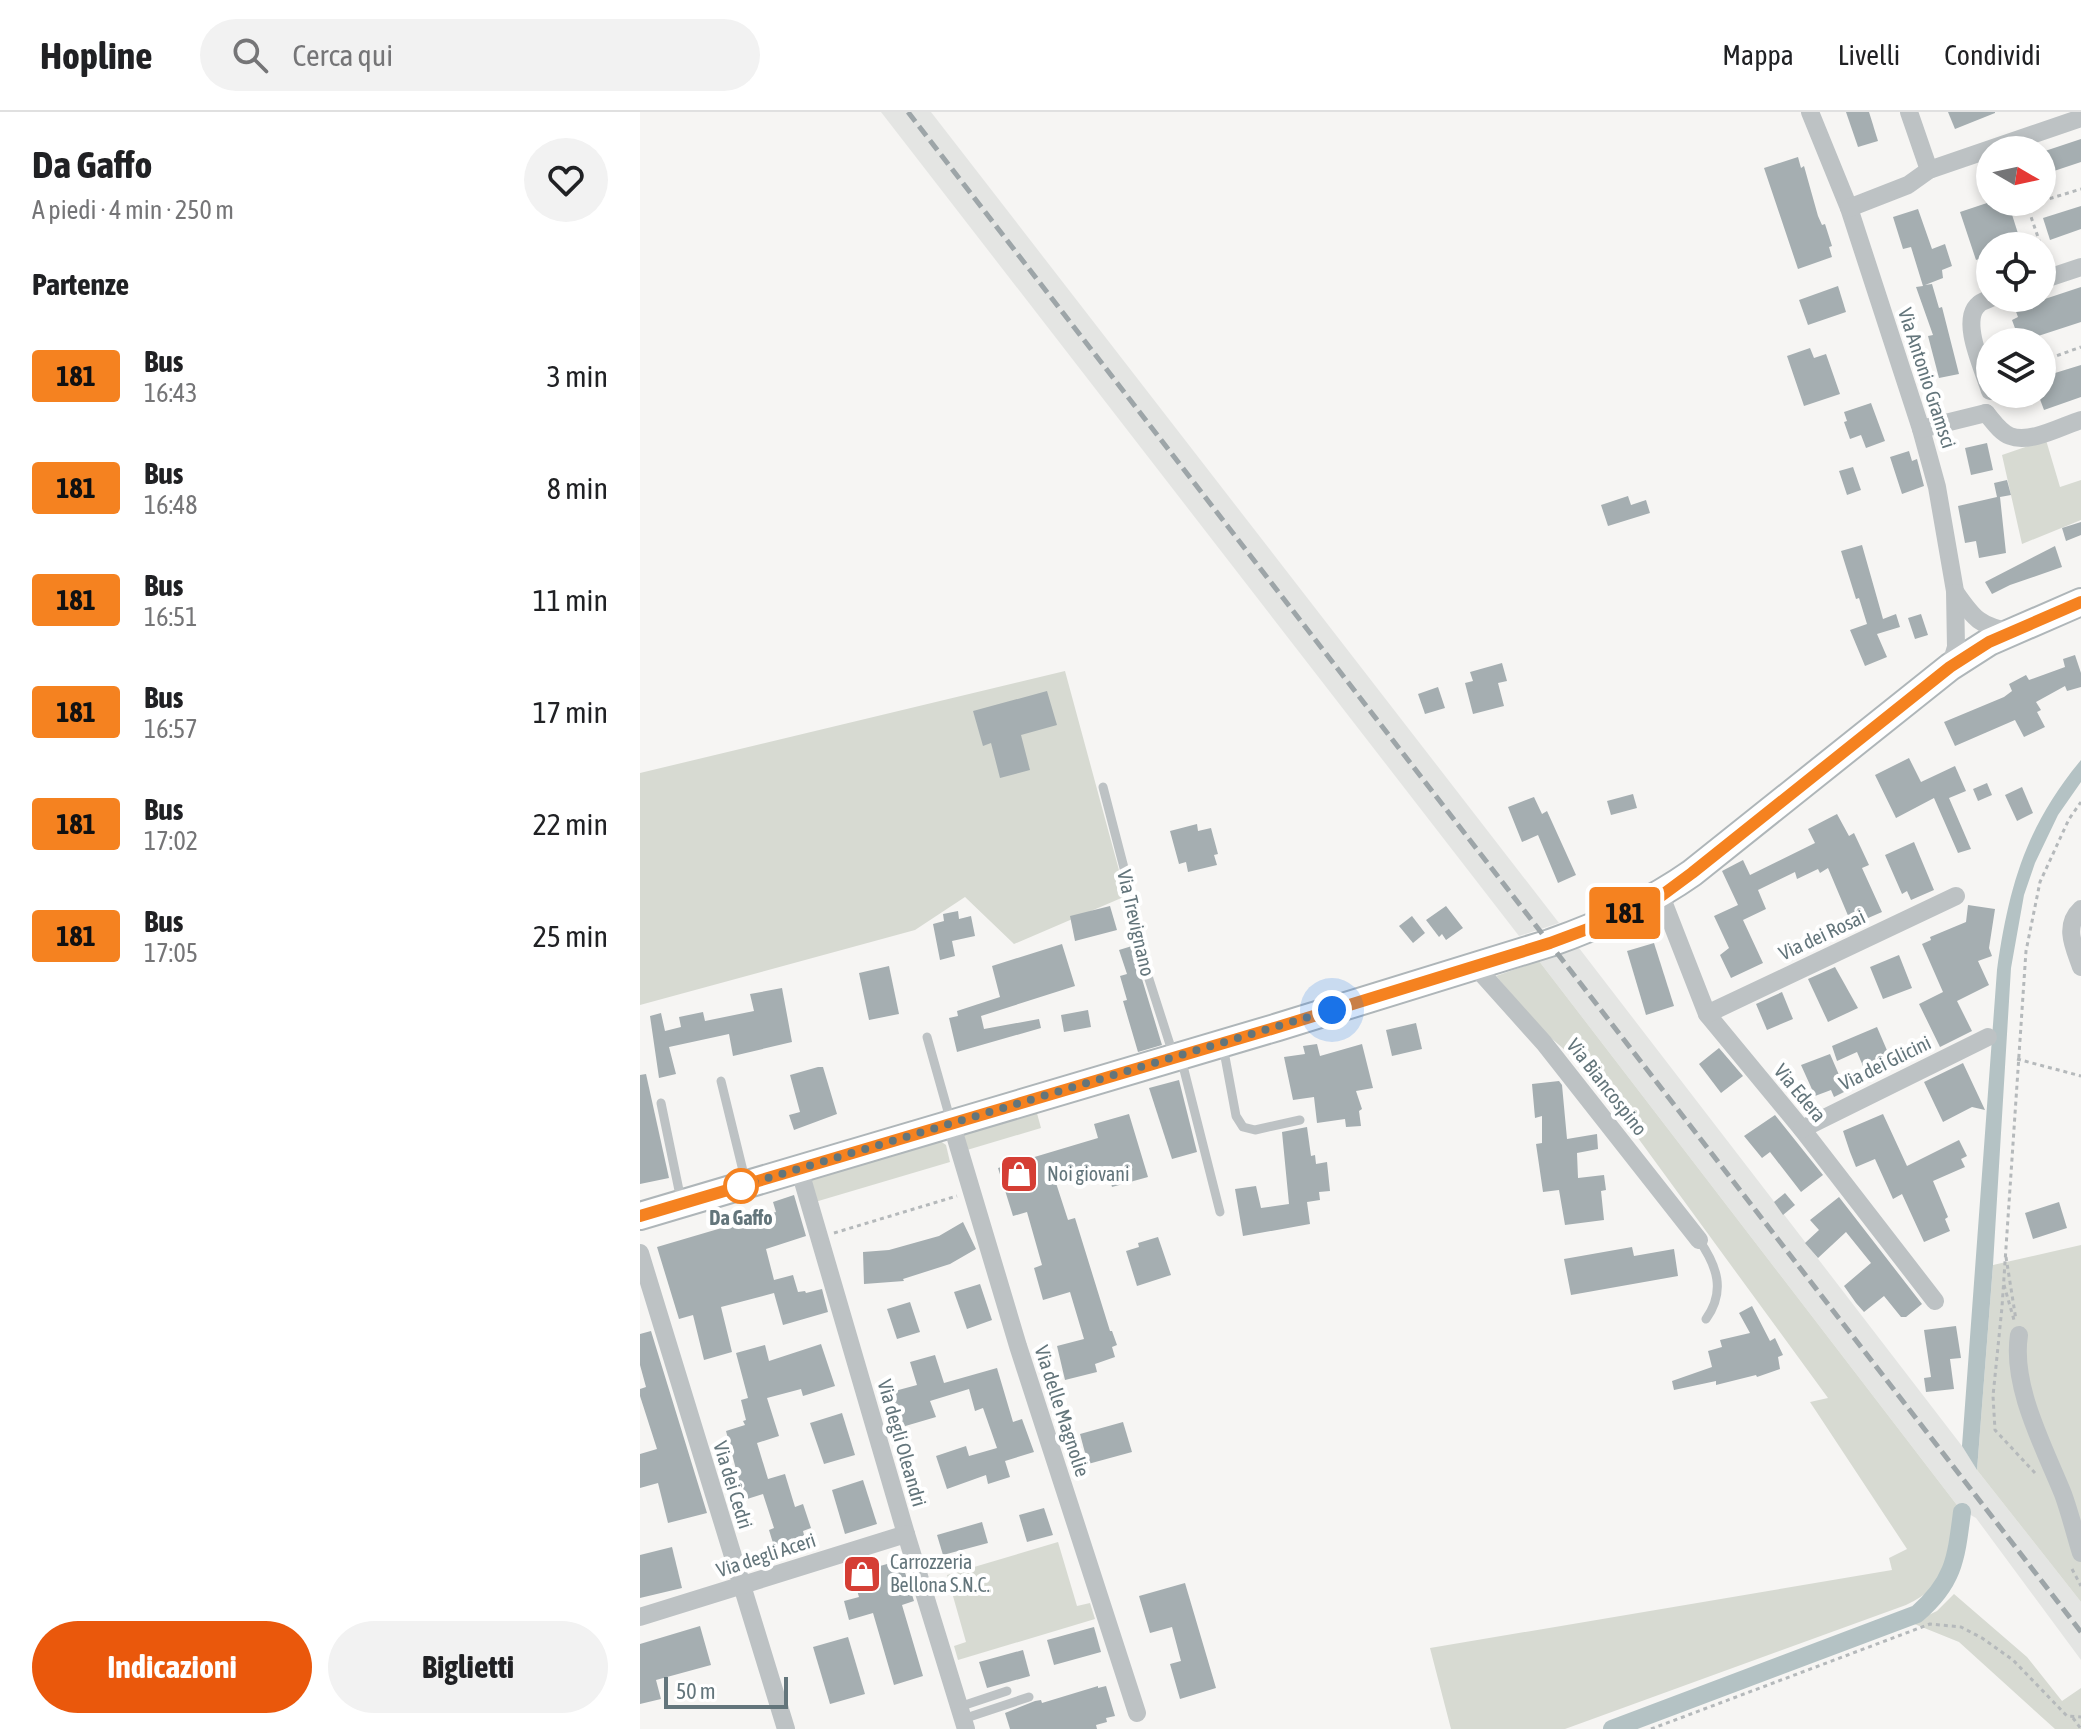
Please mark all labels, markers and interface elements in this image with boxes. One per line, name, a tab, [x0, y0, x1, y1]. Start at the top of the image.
search box	[200, 19, 760, 91]
icon: search	[228, 33, 272, 77]
text: Hopline	[40, 34, 152, 77]
text: Cerca qui	[292, 38, 393, 72]
text: Mappa	[1722, 39, 1794, 71]
text: Livelli	[1838, 39, 1900, 71]
text: Condividi	[1944, 39, 2041, 71]
north arrow	[1976, 136, 2056, 216]
map controls	[1976, 136, 2056, 408]
button: heart	[524, 138, 608, 222]
text: Da Gaffo	[32, 143, 152, 186]
text: A piedi · 4 min · 250 m	[32, 195, 234, 225]
button: locate	[1976, 232, 2056, 312]
text: Partenze	[32, 267, 129, 301]
street label: Via Antonio Gramsci	[1894, 305, 1961, 451]
button: layers	[1976, 328, 2056, 408]
text: Bus	[144, 344, 183, 378]
text: 3 min	[547, 359, 608, 393]
text: 181	[56, 360, 96, 392]
text: 16:43	[144, 378, 198, 408]
text: Bus	[144, 456, 183, 490]
text: 8 min	[547, 471, 608, 505]
text: 181	[56, 472, 96, 504]
text: 16:48	[144, 490, 198, 520]
text: Bus	[144, 568, 183, 602]
text: 11 min	[533, 583, 608, 617]
text: 181	[56, 584, 96, 616]
text: 16:51	[144, 602, 198, 632]
text: Bus	[144, 680, 183, 714]
text: 17 min	[533, 695, 608, 729]
text: 181	[56, 696, 96, 728]
text: 16:57	[144, 714, 198, 744]
text: Bus	[144, 792, 183, 826]
text: 22 min	[533, 807, 608, 841]
text: 181	[56, 808, 96, 840]
text: 17:02	[144, 826, 198, 856]
street label: Via Trevignano	[1113, 868, 1160, 978]
line badge: 181	[1579, 887, 1671, 939]
text: 181	[1605, 897, 1645, 929]
text: Bus	[144, 904, 183, 938]
street label: Via dei Rosai	[1775, 905, 1869, 965]
text: 25 min	[533, 919, 608, 953]
text: 181	[56, 920, 96, 952]
text: 17:05	[144, 938, 198, 968]
your location	[1312, 990, 1352, 1030]
street label: Via dei Glicini	[1835, 1030, 1934, 1095]
street label: Via Biancospino	[1562, 1034, 1652, 1140]
street label: Via Edera	[1770, 1059, 1831, 1126]
shop icon: Noi giovani	[998, 1153, 1040, 1195]
place label: Noi giovani	[1047, 1162, 1130, 1185]
marker: Da Gaffo	[724, 1169, 758, 1203]
place label: Da Gaffo	[709, 1206, 773, 1229]
street label: Via delle Magnolie	[1030, 1342, 1095, 1479]
street label: Via degli Oleandri	[873, 1377, 932, 1509]
street label: Via dei Cedri	[709, 1438, 758, 1531]
street label: Via degli Aceri	[713, 1528, 818, 1581]
place label: Carrozzeria Bellona S.N.C.	[890, 1550, 990, 1596]
shop icon: Carrozzeria Bellona S.N.C.	[841, 1553, 883, 1595]
button: Indicazioni	[32, 1621, 312, 1713]
button: Biglietti	[328, 1621, 608, 1713]
scale bar	[664, 1673, 788, 1709]
text: 50 m	[676, 1678, 716, 1704]

